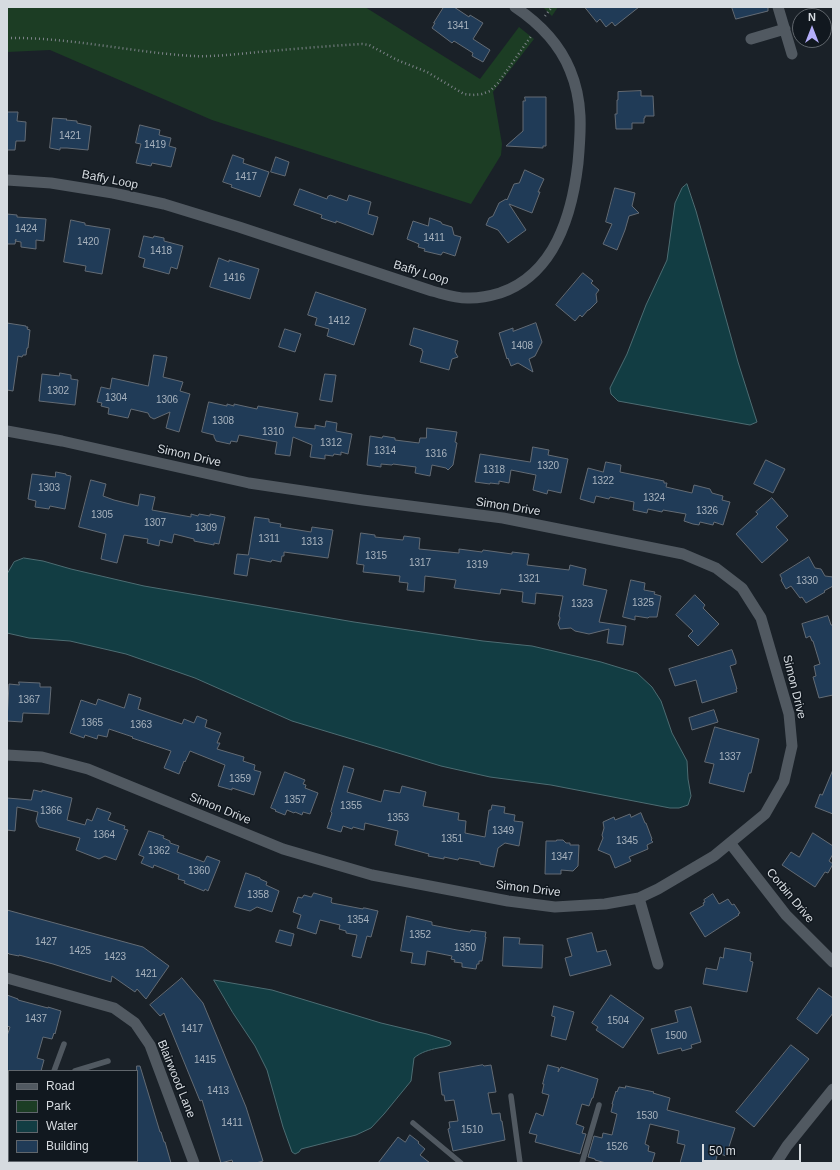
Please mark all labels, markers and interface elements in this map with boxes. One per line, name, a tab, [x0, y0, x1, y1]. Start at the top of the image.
north arrow	[792, 8, 832, 48]
text: N	[808, 11, 816, 23]
house number: 1341	[447, 20, 469, 32]
house number: 1421	[59, 130, 81, 142]
house number: 1419	[144, 139, 166, 151]
street label: Baffy Loop	[81, 167, 139, 193]
house number: 1417	[235, 171, 257, 183]
house number: 1424	[15, 223, 37, 235]
house number: 1411	[423, 232, 445, 244]
house number: 1420	[77, 236, 99, 248]
house number: 1418	[150, 245, 172, 257]
street label: Baffy Loop	[392, 258, 450, 288]
house number: 1416	[223, 272, 245, 284]
house number: 1412	[328, 315, 350, 327]
house number: 1408	[511, 340, 533, 352]
house number: 1302	[47, 385, 69, 397]
house number: 1304	[105, 392, 127, 404]
house number: 1306	[156, 394, 178, 406]
house number: 1308	[212, 415, 234, 427]
house number: 1310	[262, 426, 284, 438]
house number: 1312	[320, 437, 342, 449]
street label: Simon Drive	[156, 442, 222, 470]
house number: 1314	[374, 445, 396, 457]
house number: 1316	[425, 448, 447, 460]
house number: 1320	[537, 460, 559, 472]
house number: 1318	[483, 464, 505, 476]
house number: 1322	[592, 475, 614, 487]
house number: 1303	[38, 482, 60, 494]
house number: 1324	[643, 492, 665, 504]
street label: Simon Drive	[475, 495, 541, 519]
house number: 1326	[696, 505, 718, 517]
house number: 1305	[91, 509, 113, 521]
house number: 1307	[144, 517, 166, 529]
house number: 1309	[195, 522, 217, 534]
house number: 1311	[258, 533, 280, 545]
house number: 1313	[301, 536, 323, 548]
house number: 1315	[365, 550, 387, 562]
house number: 1317	[409, 557, 431, 569]
house number: 1319	[466, 559, 488, 571]
house number: 1321	[518, 573, 540, 585]
house number: 1330	[796, 575, 818, 587]
house number: 1325	[632, 597, 654, 609]
house number: 1323	[571, 598, 593, 610]
street label: Simon Drive	[779, 654, 809, 720]
house number: 1367	[18, 694, 40, 706]
house number: 1365	[81, 717, 103, 729]
house number: 1363	[130, 719, 152, 731]
house number: 1337	[719, 751, 741, 763]
house number: 1359	[229, 773, 251, 785]
street label: Simon Drive	[187, 790, 253, 828]
house number: 1357	[284, 794, 306, 806]
house number: 1355	[340, 800, 362, 812]
house number: 1366	[40, 805, 62, 817]
house number: 1353	[387, 812, 409, 824]
house number: 1349	[492, 825, 514, 837]
house number: 1364	[93, 829, 115, 841]
house number: 1351	[441, 833, 463, 845]
house number: 1345	[616, 835, 638, 847]
house number: 1362	[148, 845, 170, 857]
house number: 1347	[551, 851, 573, 863]
house number: 1360	[188, 865, 210, 877]
street label: Corbin Drive	[763, 866, 817, 926]
street label: Simon Drive	[495, 878, 561, 900]
house number: 1358	[247, 889, 269, 901]
house number: 1354	[347, 914, 369, 926]
house number: 1352	[409, 929, 431, 941]
house number: 1427	[35, 936, 57, 948]
house number: 1350	[454, 942, 476, 954]
house number: 1425	[69, 945, 91, 957]
house number: 1423	[104, 951, 126, 963]
house number: 1421	[135, 968, 157, 980]
house number: 1437	[25, 1013, 47, 1025]
house number: 1504	[607, 1015, 629, 1027]
house number: 1417	[181, 1023, 203, 1035]
house number: 1500	[665, 1030, 687, 1042]
street label: Blairwood Lane	[154, 1038, 198, 1120]
house number: 1415	[194, 1054, 216, 1066]
legend	[8, 1070, 138, 1162]
text: Road	[46, 1079, 75, 1093]
house number: 1413	[207, 1085, 229, 1097]
text: Park	[46, 1099, 71, 1113]
house number: 1530	[636, 1110, 658, 1122]
house number: 1411	[221, 1117, 243, 1129]
text: Water	[46, 1119, 78, 1133]
house number: 1510	[461, 1124, 483, 1136]
scale bar	[704, 1136, 803, 1162]
text: Building	[46, 1139, 89, 1153]
house number: 1526	[606, 1141, 628, 1153]
text: 50 m	[709, 1144, 736, 1158]

